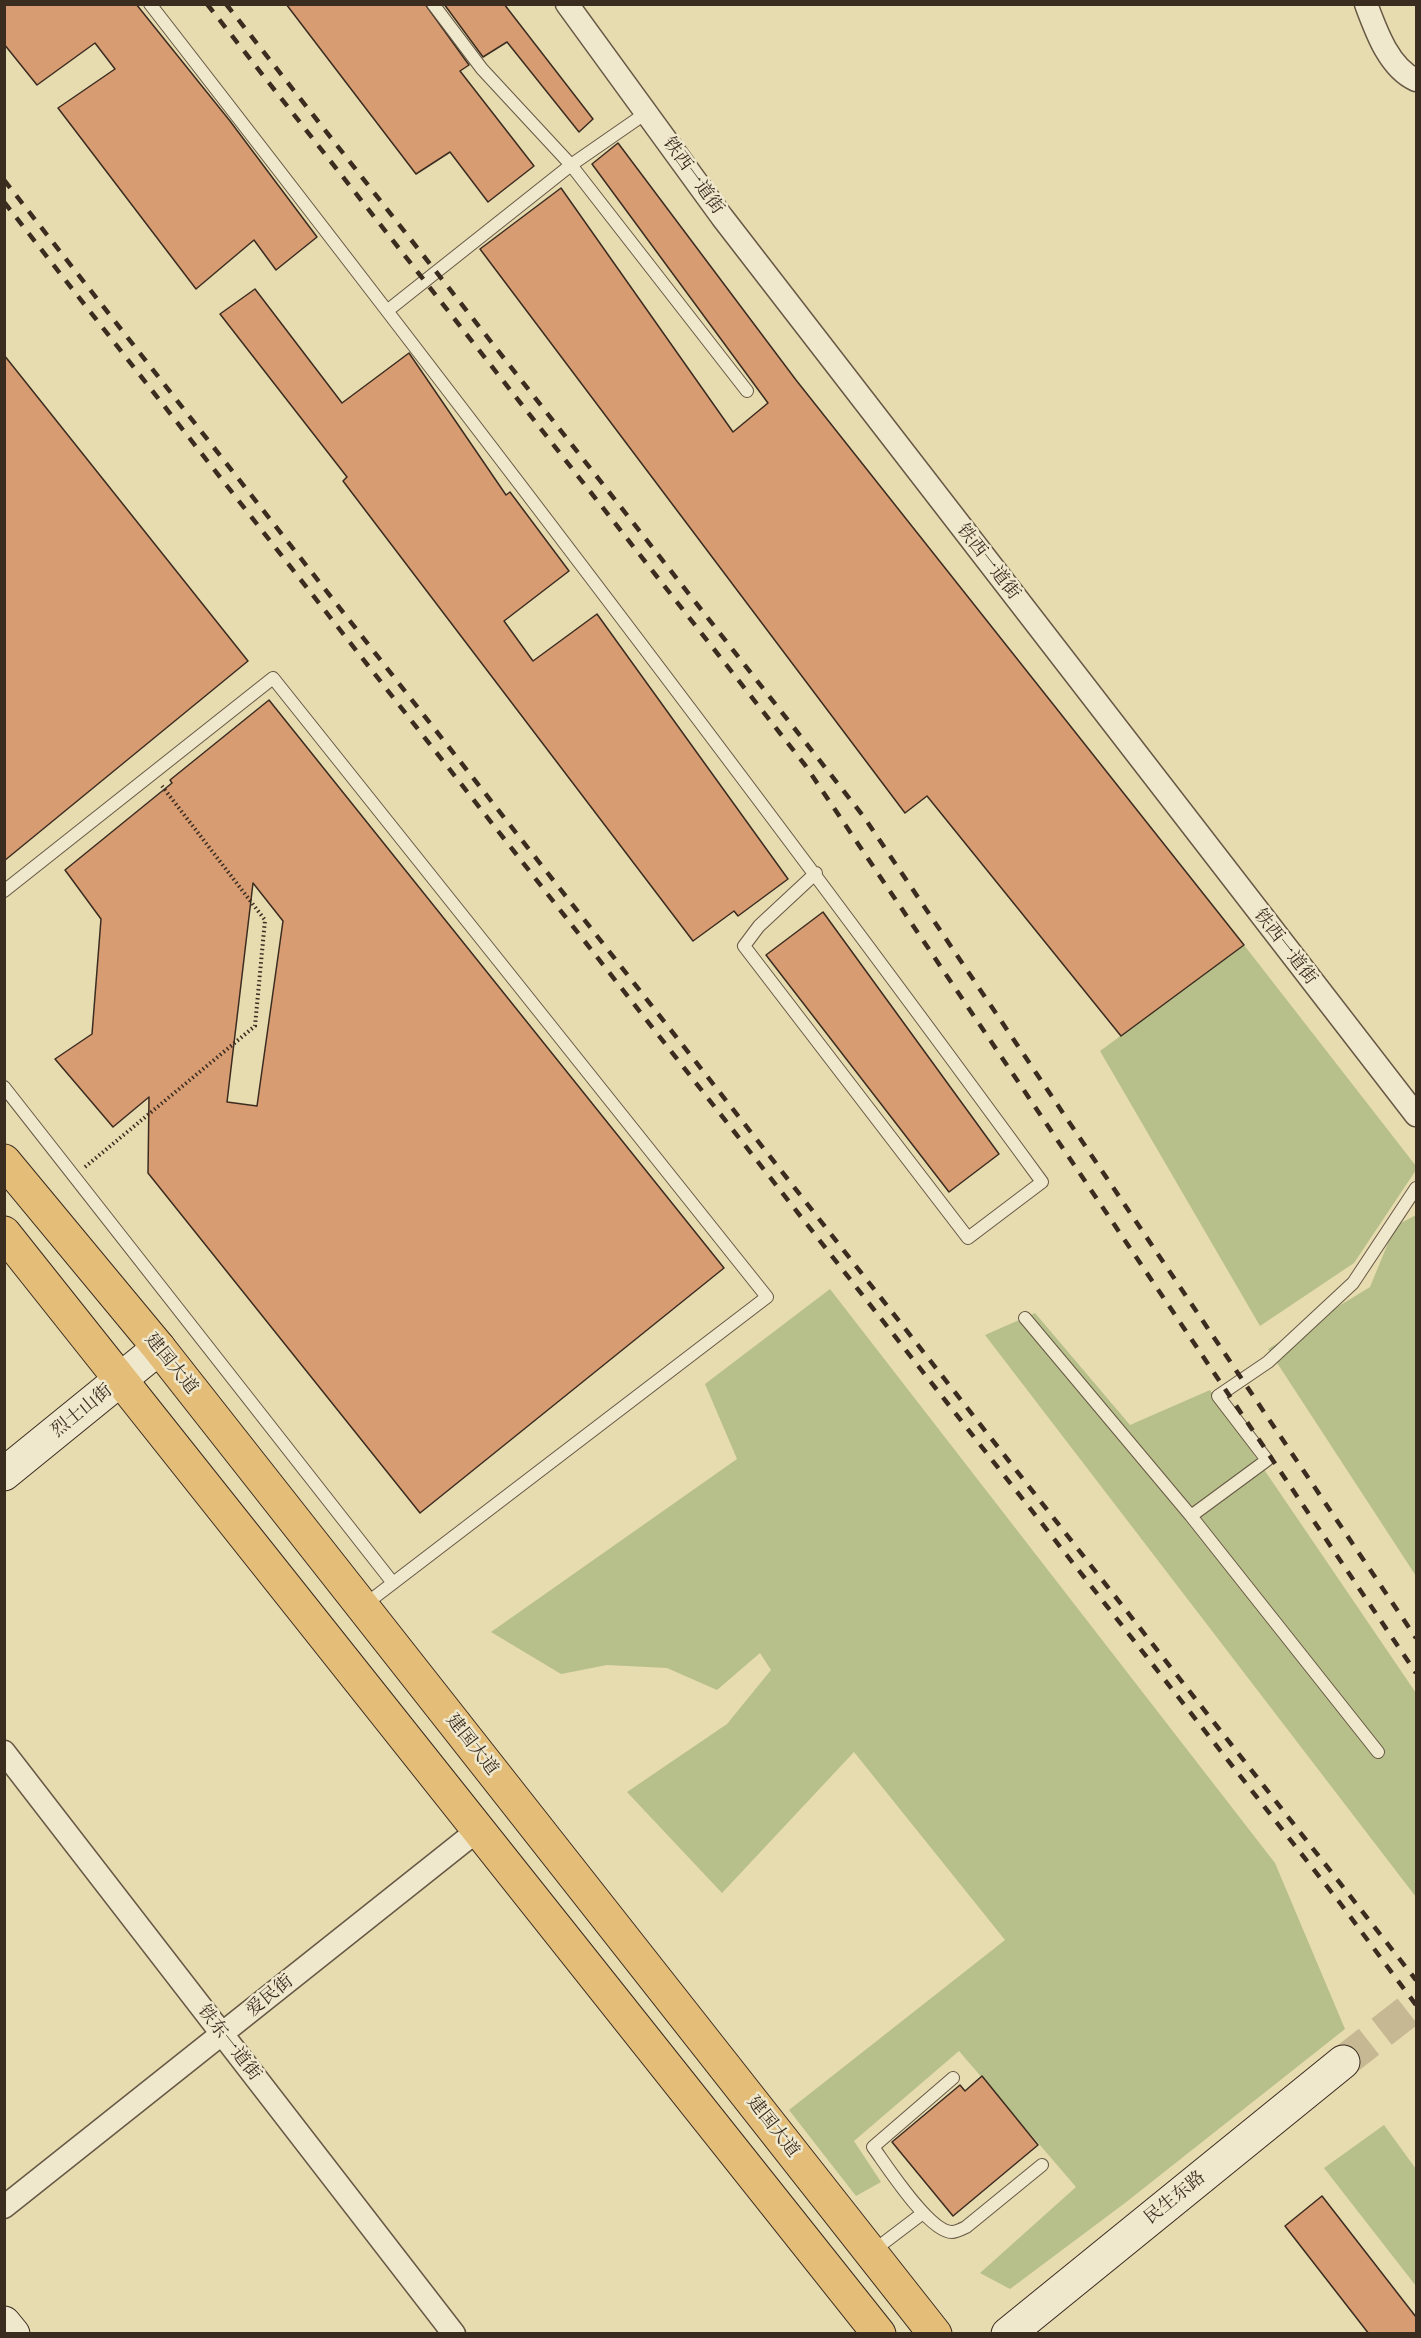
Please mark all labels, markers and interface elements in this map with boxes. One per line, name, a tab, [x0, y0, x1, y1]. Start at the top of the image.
street label: 铁西一道街	[658, 133, 728, 219]
street label: 铁西一道街	[952, 520, 1024, 604]
street label: 铁西一道街	[1249, 905, 1321, 989]
street label: 建国大道	[140, 1329, 202, 1399]
street label: 烈士山街	[47, 1380, 117, 1442]
street label: 建国大道	[441, 1710, 503, 1780]
street label: 爱民街	[242, 1971, 298, 2021]
street label: 铁东一道街	[193, 2001, 265, 2085]
street label: 建国大道	[742, 2092, 804, 2162]
street label: 民生东路	[1140, 2167, 1210, 2229]

